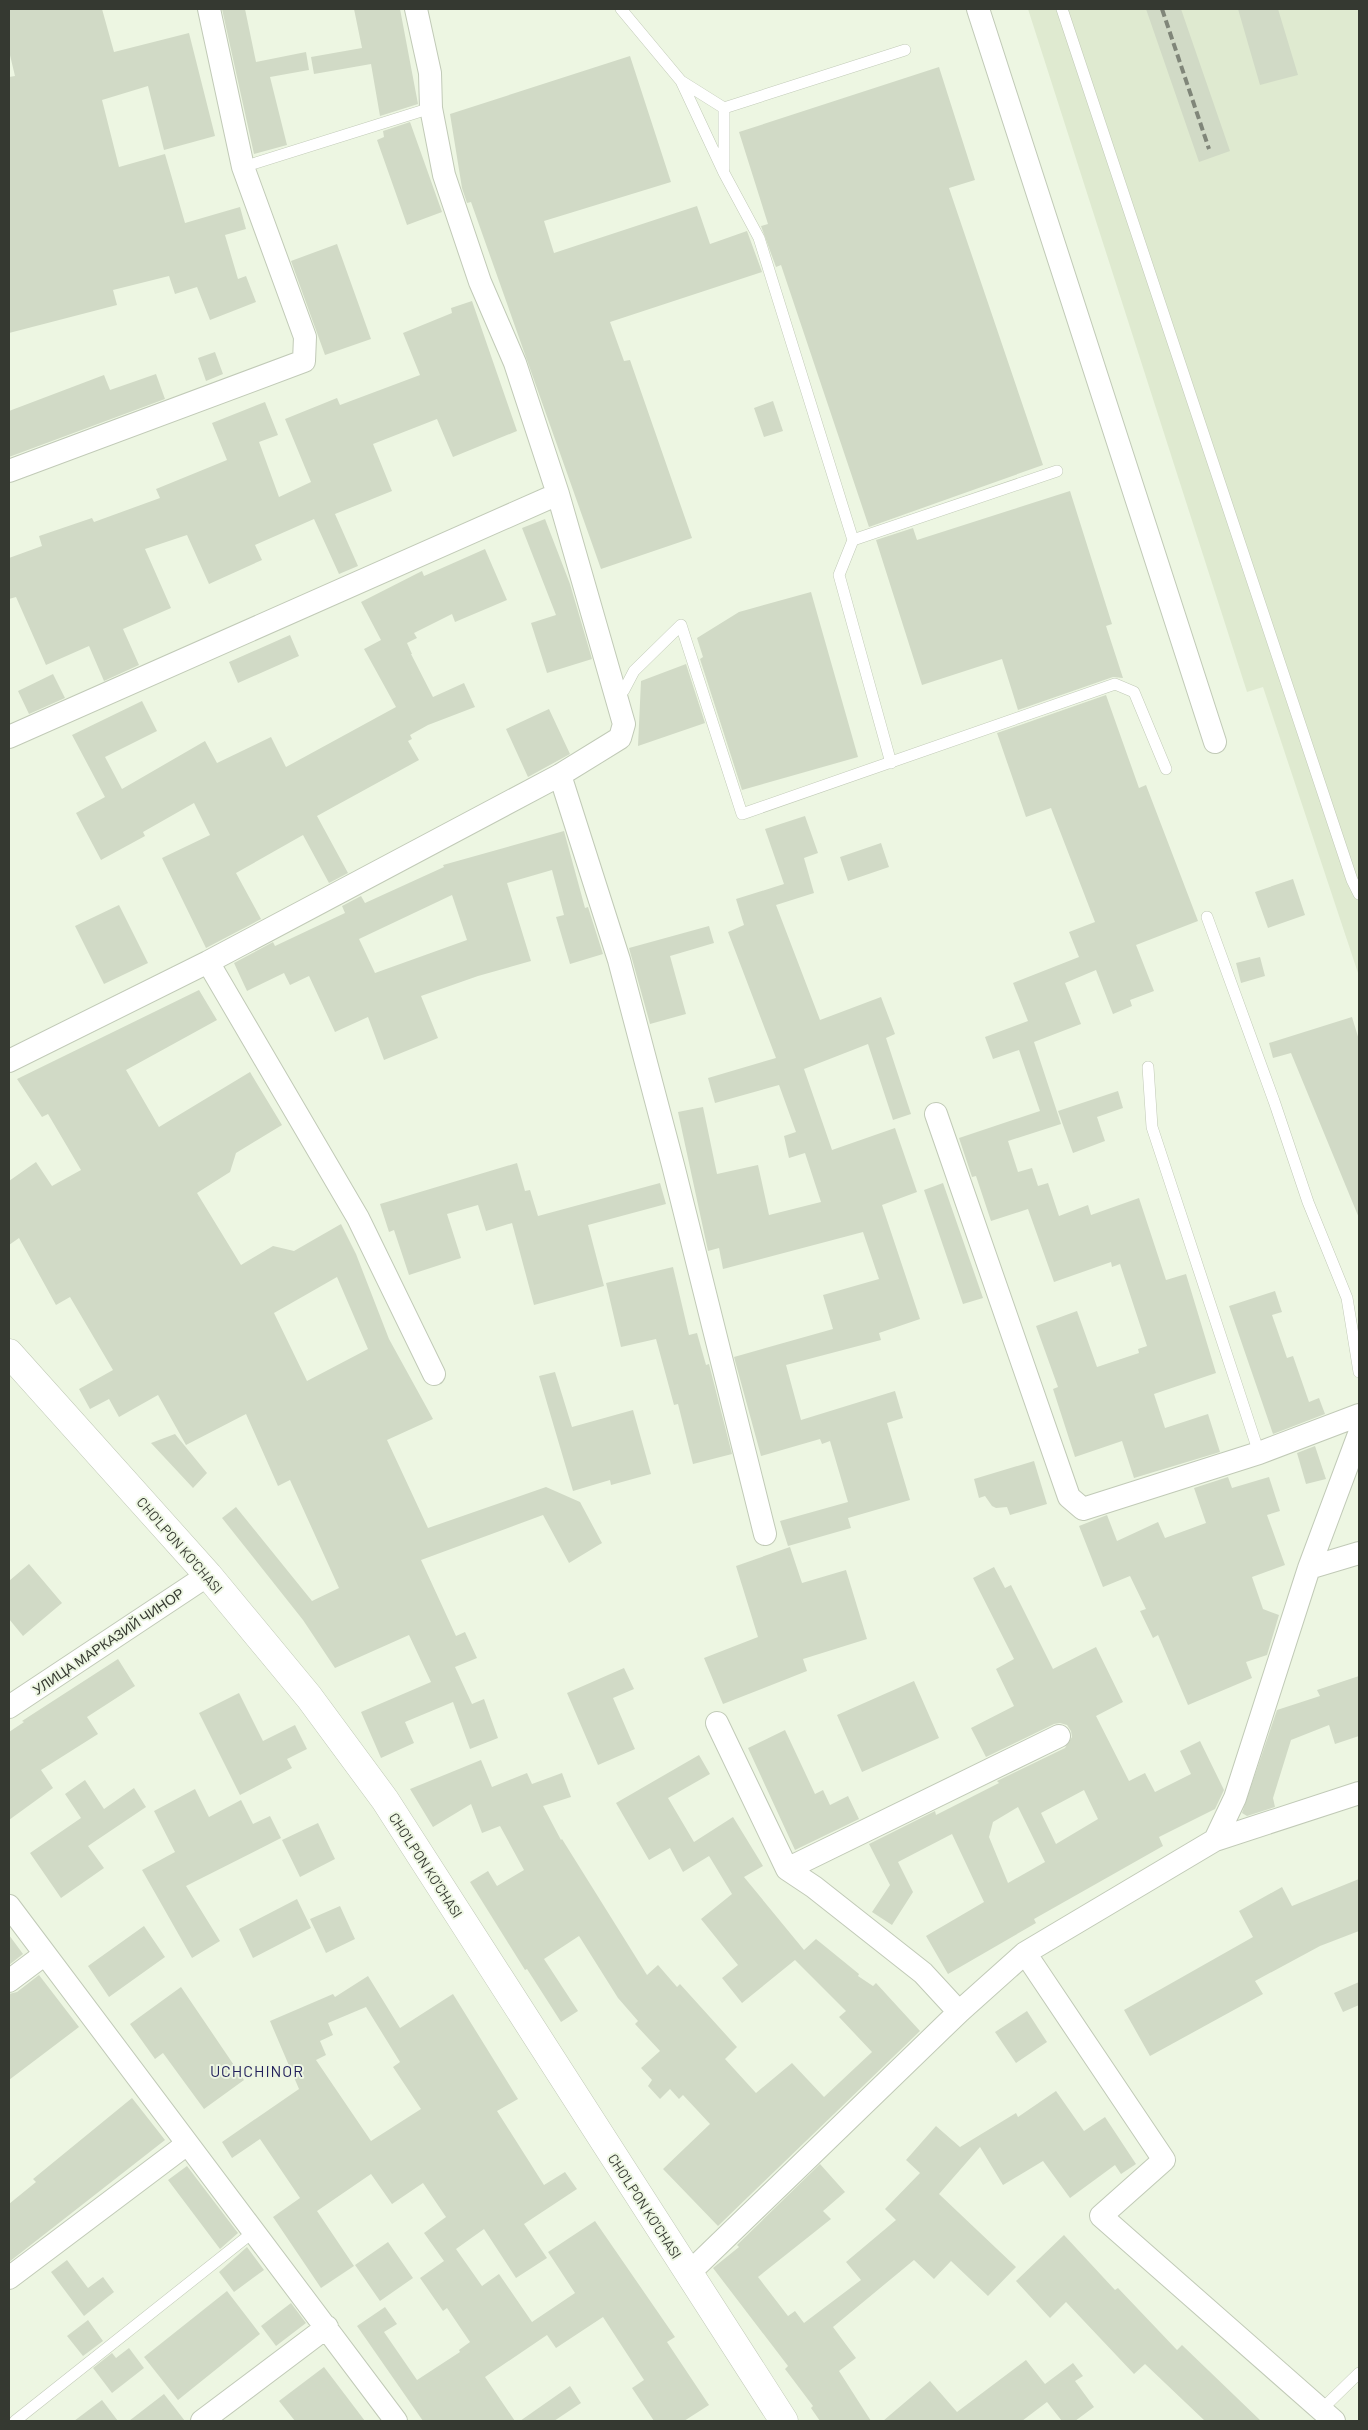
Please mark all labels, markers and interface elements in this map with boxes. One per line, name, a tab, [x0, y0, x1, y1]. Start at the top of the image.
street label: CHO'LPON KO'CHASI	[134, 1493, 226, 1597]
street label: УЛИЦА МАРКАЗИЙ ЧИНОР	[29, 1584, 187, 1698]
street label: CHO'LPON KO'CHASI	[386, 1809, 466, 1921]
district label: UCHCHINOR	[210, 2061, 304, 2080]
street label: CHO'LPON KO'CHASI	[605, 2150, 685, 2262]

